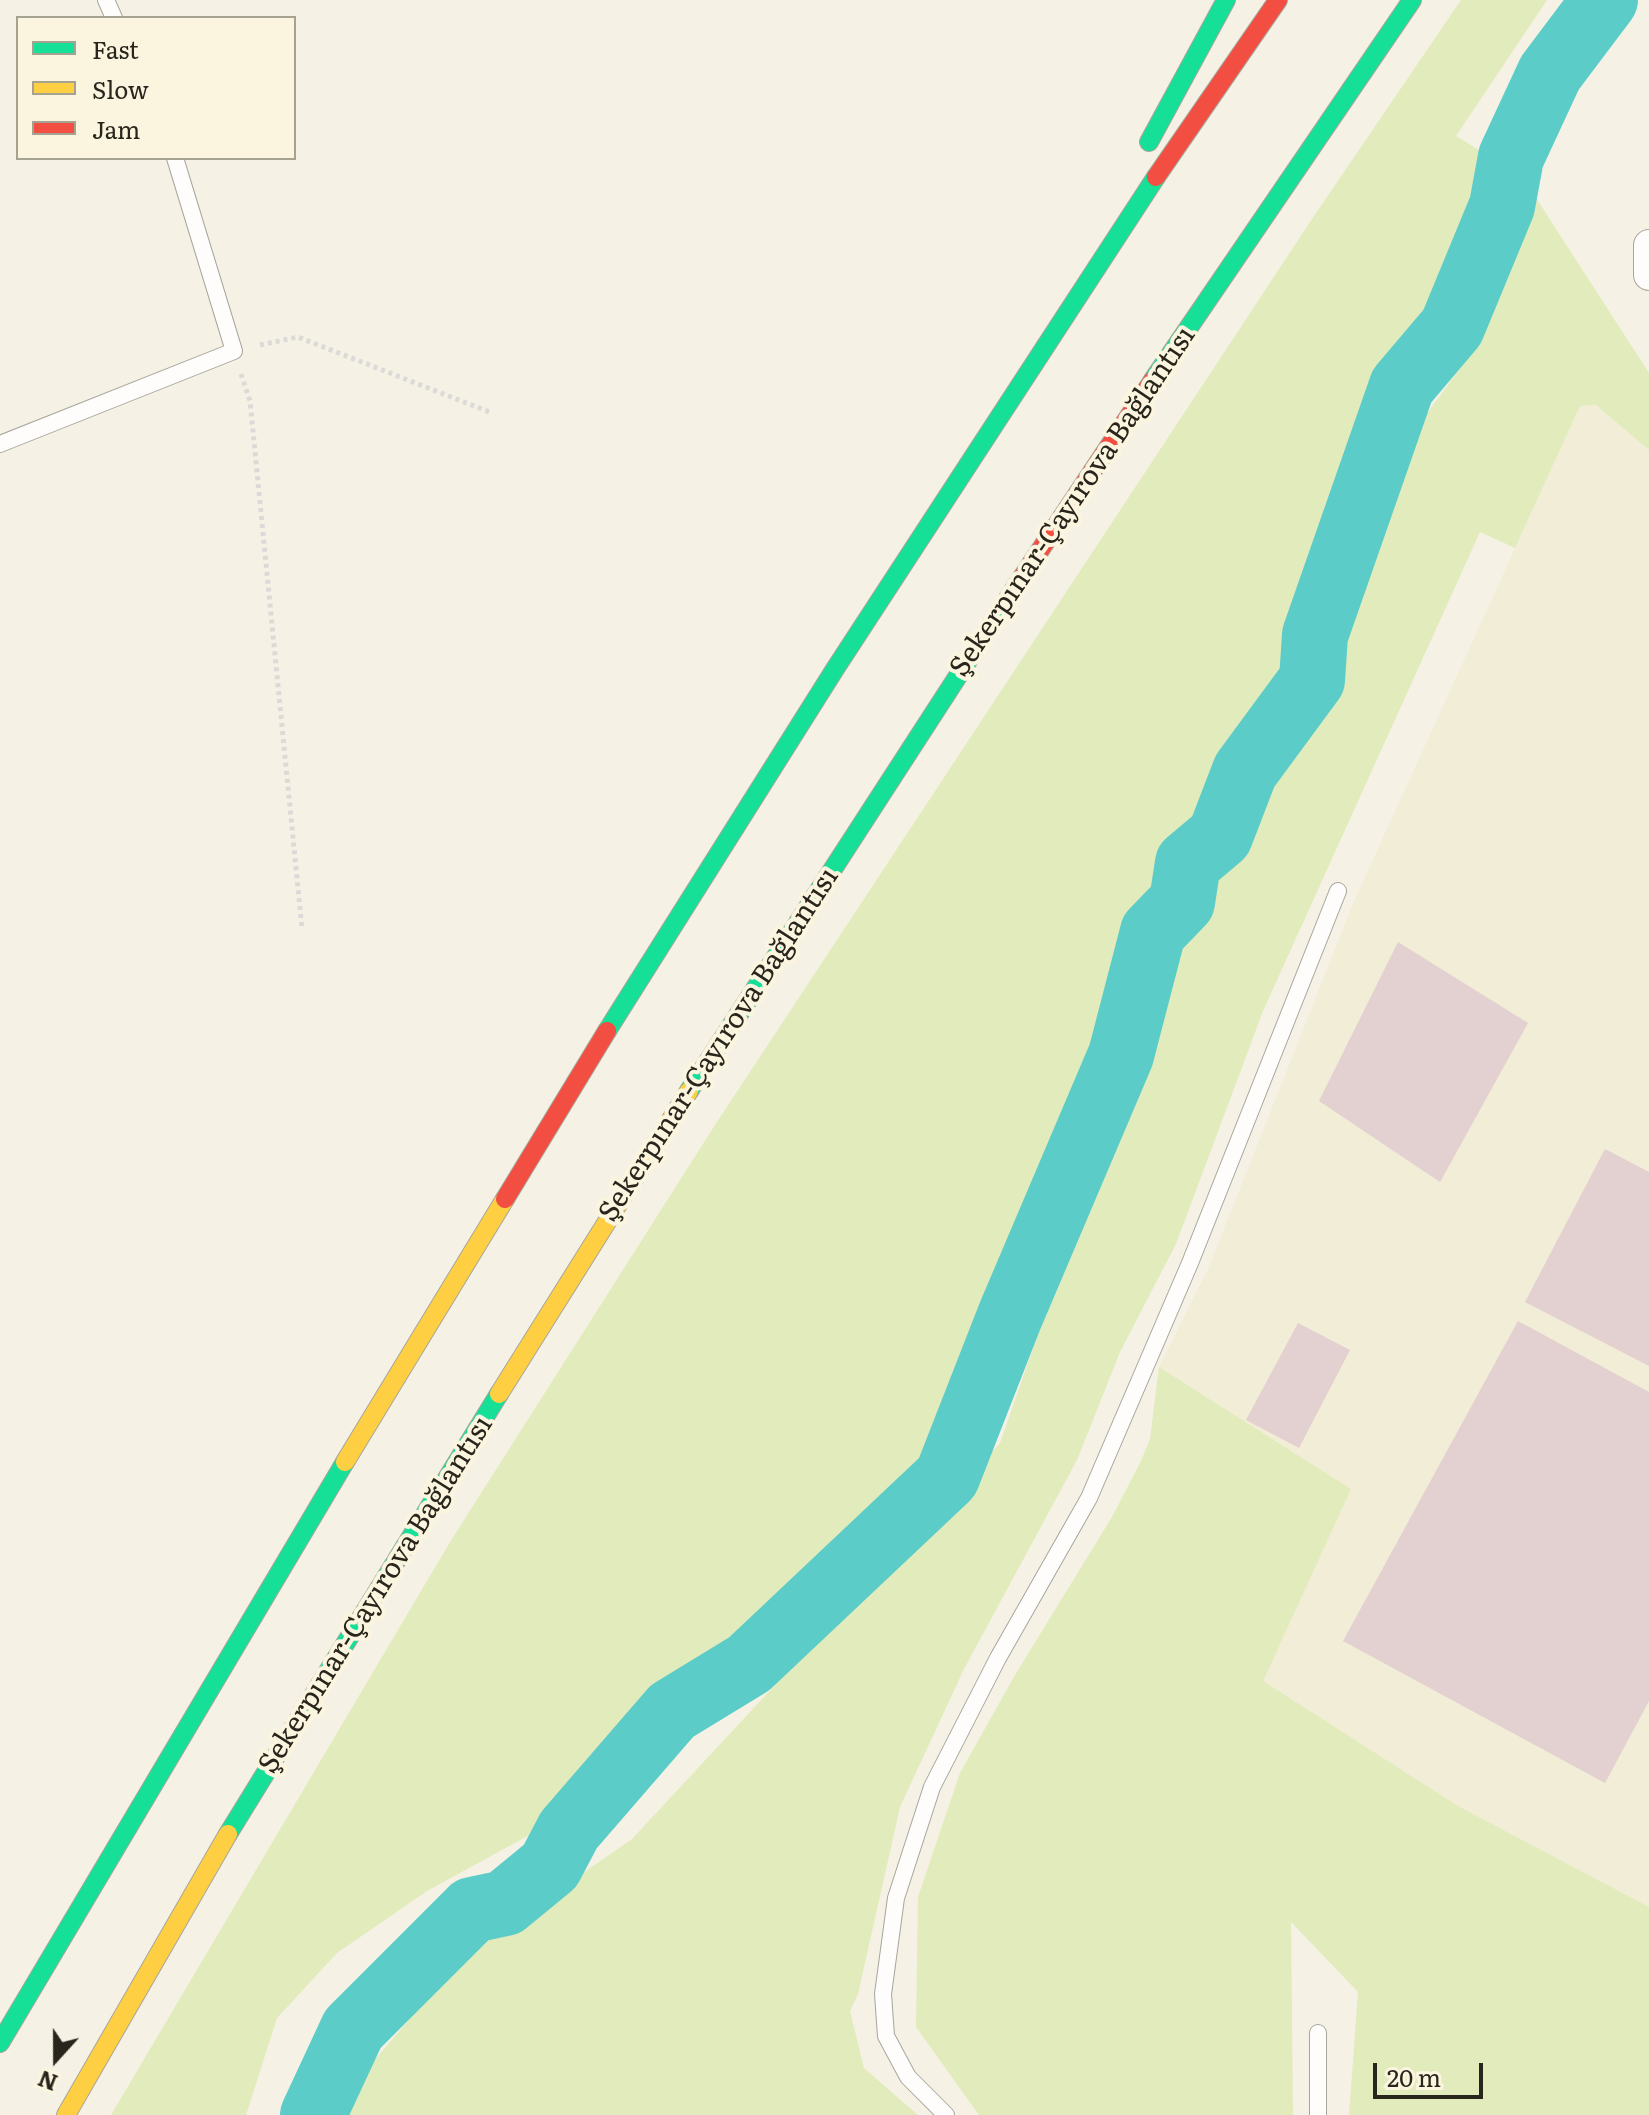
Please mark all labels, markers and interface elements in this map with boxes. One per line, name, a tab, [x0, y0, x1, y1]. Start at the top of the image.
legend	[16, 16, 296, 160]
text: Fast	[92, 31, 139, 66]
text: Slow	[92, 71, 149, 106]
text: Jam	[92, 111, 140, 146]
street label: Şekerpınar-Çayırova Bağlantısı	[943, 321, 1203, 683]
street label: Şekerpınar-Çayırova Bağlantısı	[592, 862, 846, 1228]
street label: Şekerpınar-Çayırova Bağlantısı	[252, 1410, 500, 1780]
north arrow	[16, 2019, 96, 2099]
scale bar	[1377, 2047, 1487, 2097]
text: 20 m	[1387, 2059, 1441, 2094]
text: N	[33, 2063, 62, 2101]

